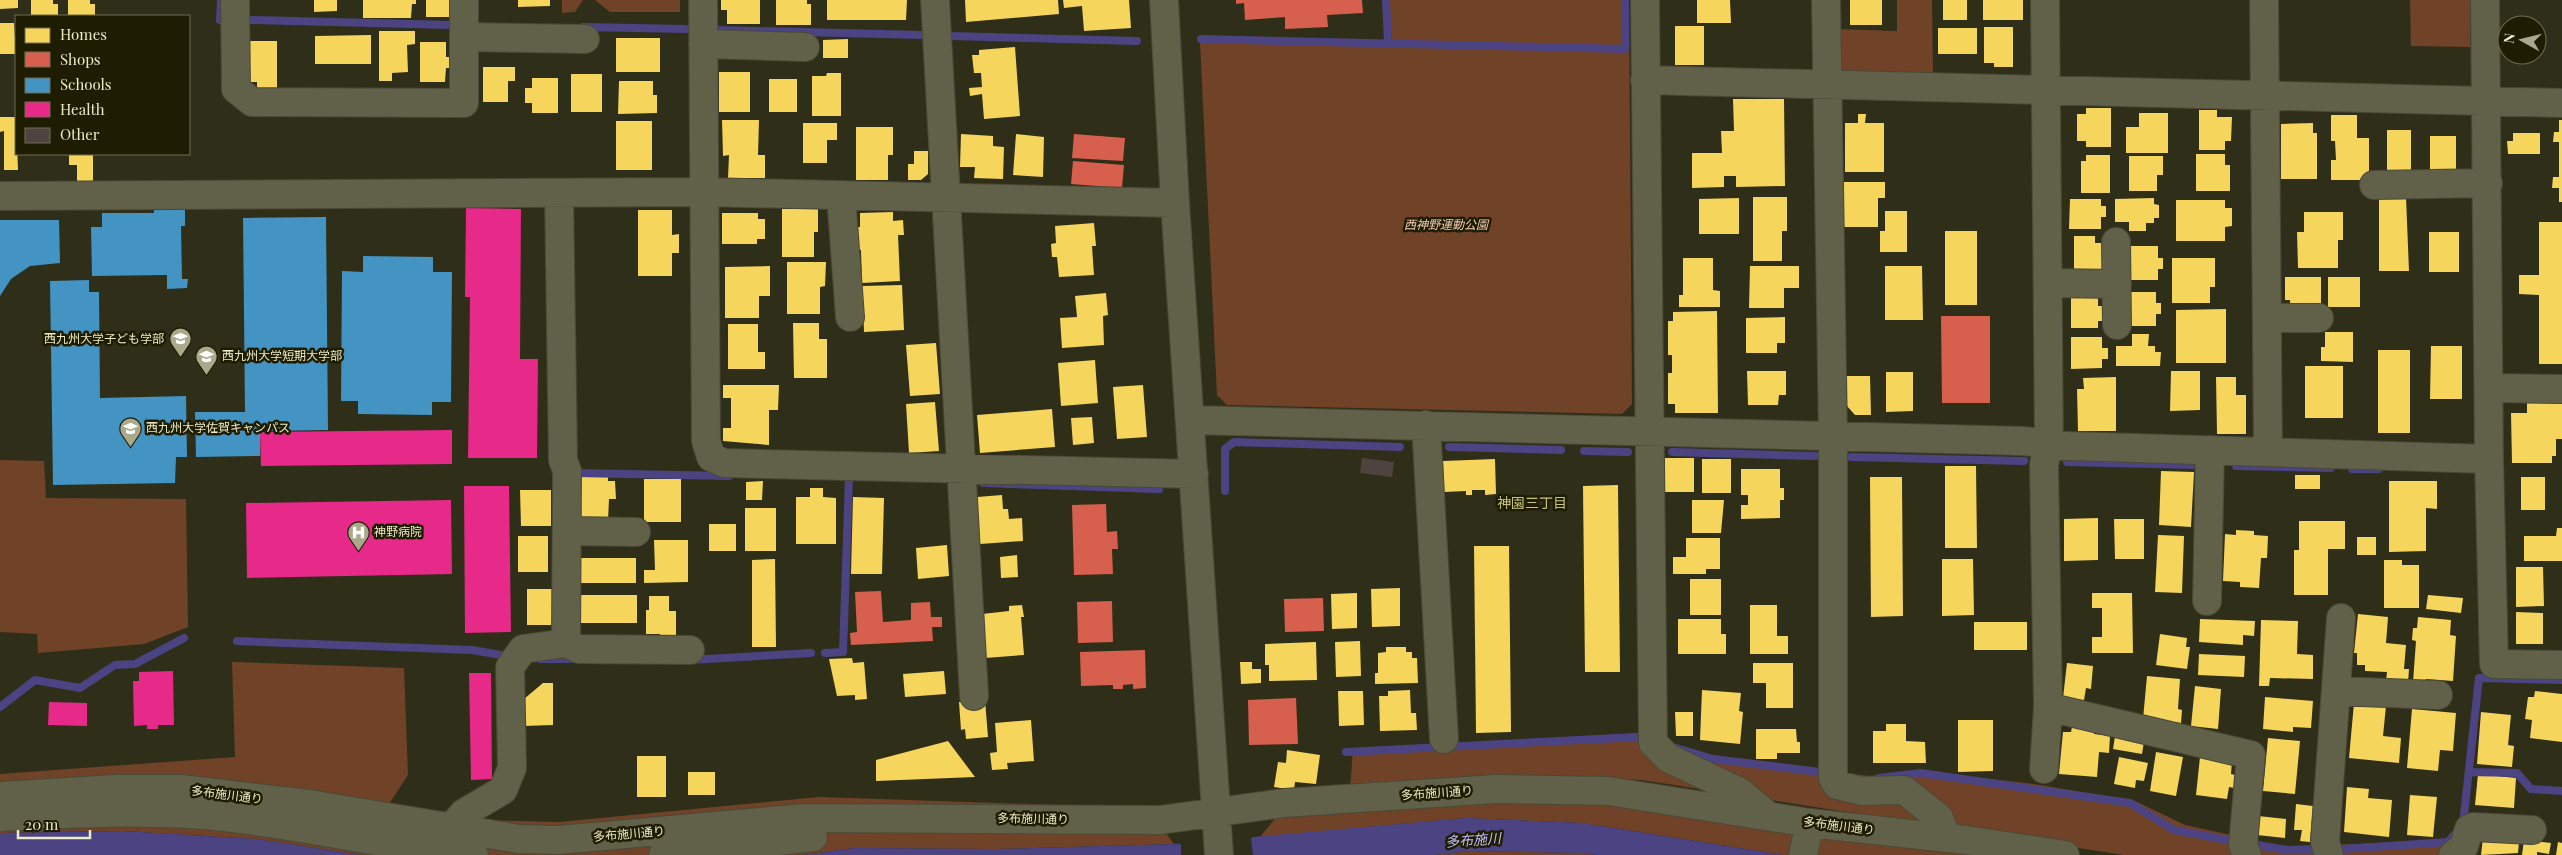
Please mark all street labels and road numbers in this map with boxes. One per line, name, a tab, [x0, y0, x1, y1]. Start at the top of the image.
street label: 多布施川通り	[190, 782, 264, 806]
street label: 多布施川通り	[1400, 782, 1473, 802]
street label: 多布施川通り	[997, 809, 1069, 827]
street label: 多布施川通り	[1802, 813, 1876, 837]
street label: 多布施川通り	[592, 822, 665, 844]

